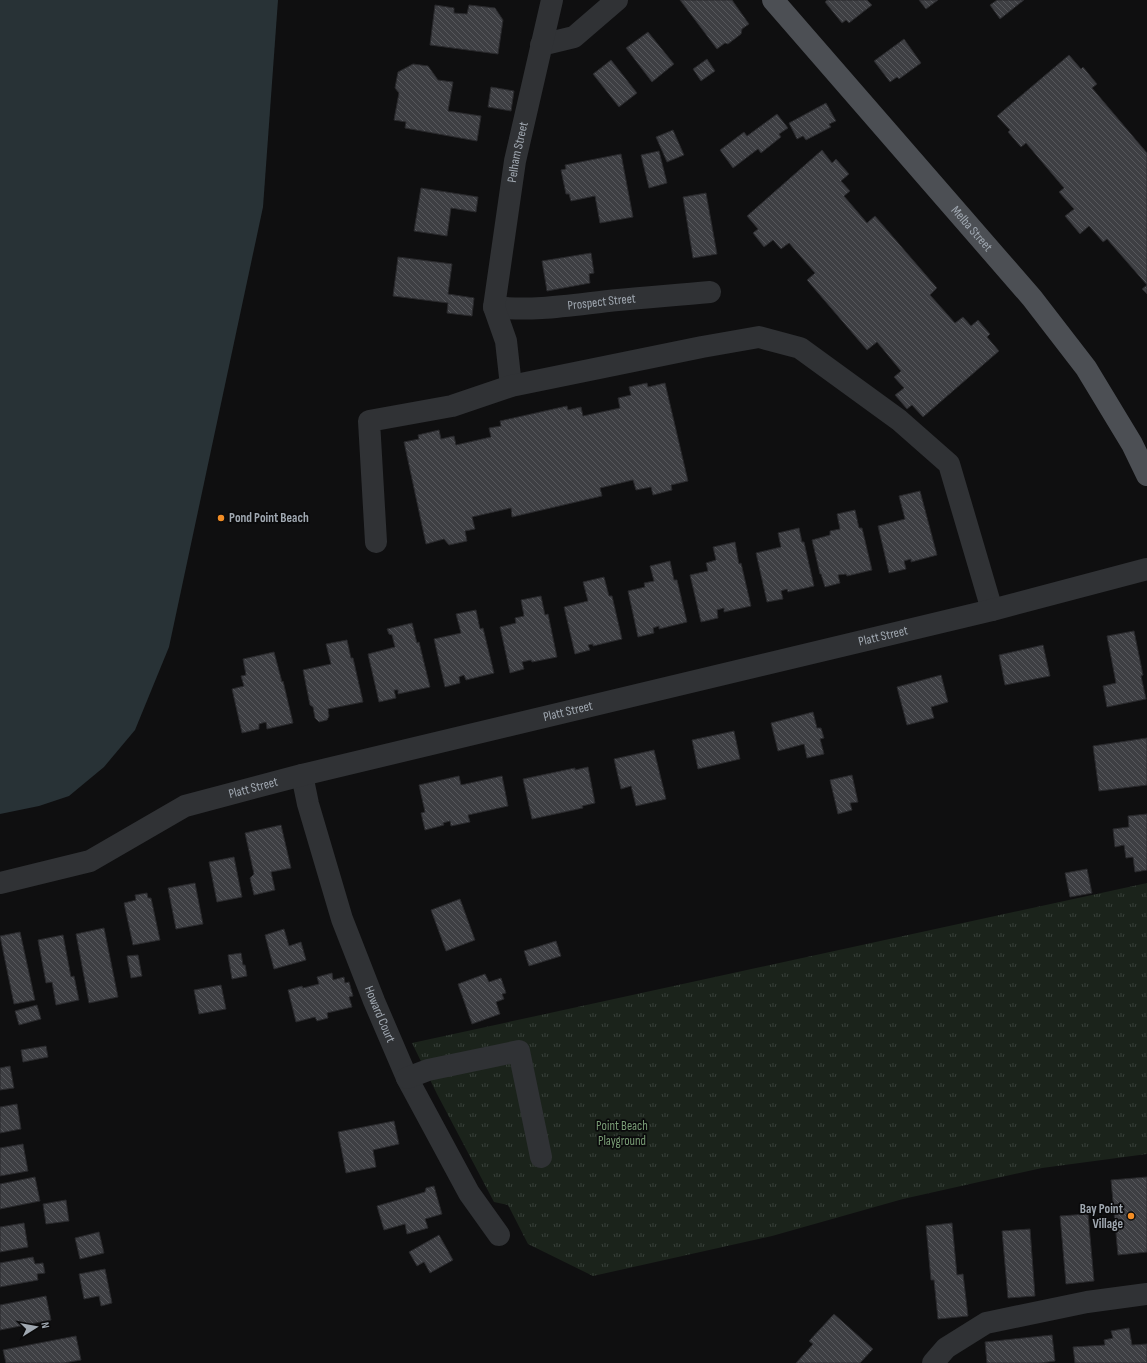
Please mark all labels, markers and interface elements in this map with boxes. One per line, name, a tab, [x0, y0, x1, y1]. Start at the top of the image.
street label: Pelham Street	[504, 120, 532, 184]
street label: Melba Street	[948, 203, 996, 255]
street label: Prospect Street	[567, 290, 636, 314]
place label: Pond Point Beach	[229, 510, 309, 526]
marker: Pond Point Beach	[216, 513, 226, 523]
street label: Platt Street	[857, 622, 910, 650]
street label: Platt Street	[542, 698, 594, 725]
street label: Platt Street	[227, 774, 280, 802]
street label: Howard Court	[361, 984, 399, 1045]
park label: Point Beach Playground	[596, 1118, 648, 1149]
place label: Bay Point Village	[1080, 1201, 1124, 1232]
marker: Bay Point Village	[1126, 1211, 1136, 1221]
north arrow	[16, 1307, 56, 1347]
text: N	[38, 1321, 52, 1329]

